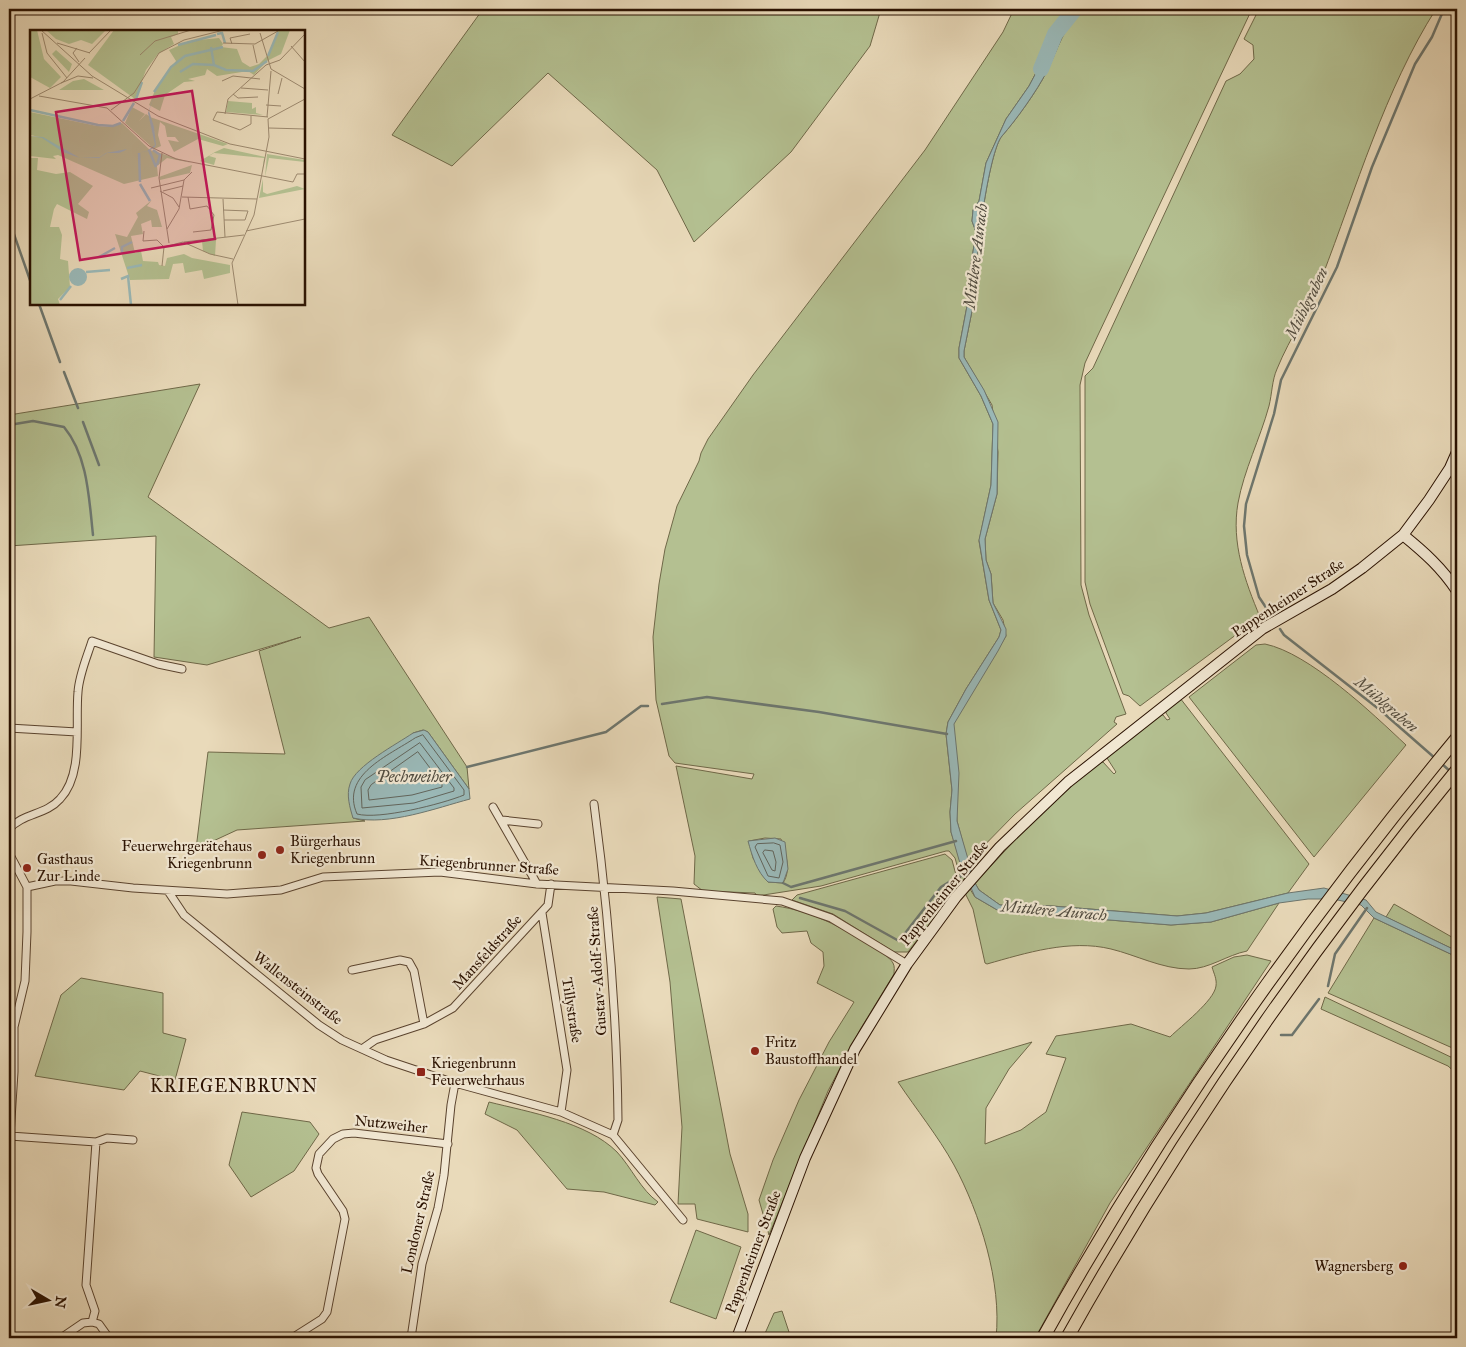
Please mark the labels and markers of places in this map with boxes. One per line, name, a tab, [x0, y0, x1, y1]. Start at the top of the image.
place label: Bürgerhaus Kriegenbrunn	[290, 832, 375, 867]
place label: Feuerwehrgerätehaus Kriegenbrunn	[122, 837, 252, 872]
marker: Bürgerhaus Kriegenbrunn	[274, 844, 286, 856]
marker: Feuerwehrgerätehaus Kriegenbrunn	[256, 849, 268, 861]
place label: Gasthaus Zur Linde	[37, 850, 100, 885]
marker: Gasthaus Zur Linde	[21, 862, 33, 874]
place label: Fritz Baustoffhandel	[765, 1033, 858, 1068]
marker: Fritz Baustoffhandel	[749, 1045, 761, 1057]
place label: Kriegenbrunn Feuerwehrhaus	[431, 1054, 525, 1089]
marker: Kriegenbrunn Feuerwehrhaus	[415, 1066, 427, 1078]
place label: Wagnersberg	[1315, 1257, 1394, 1275]
marker: Wagnersberg	[1397, 1260, 1409, 1272]

